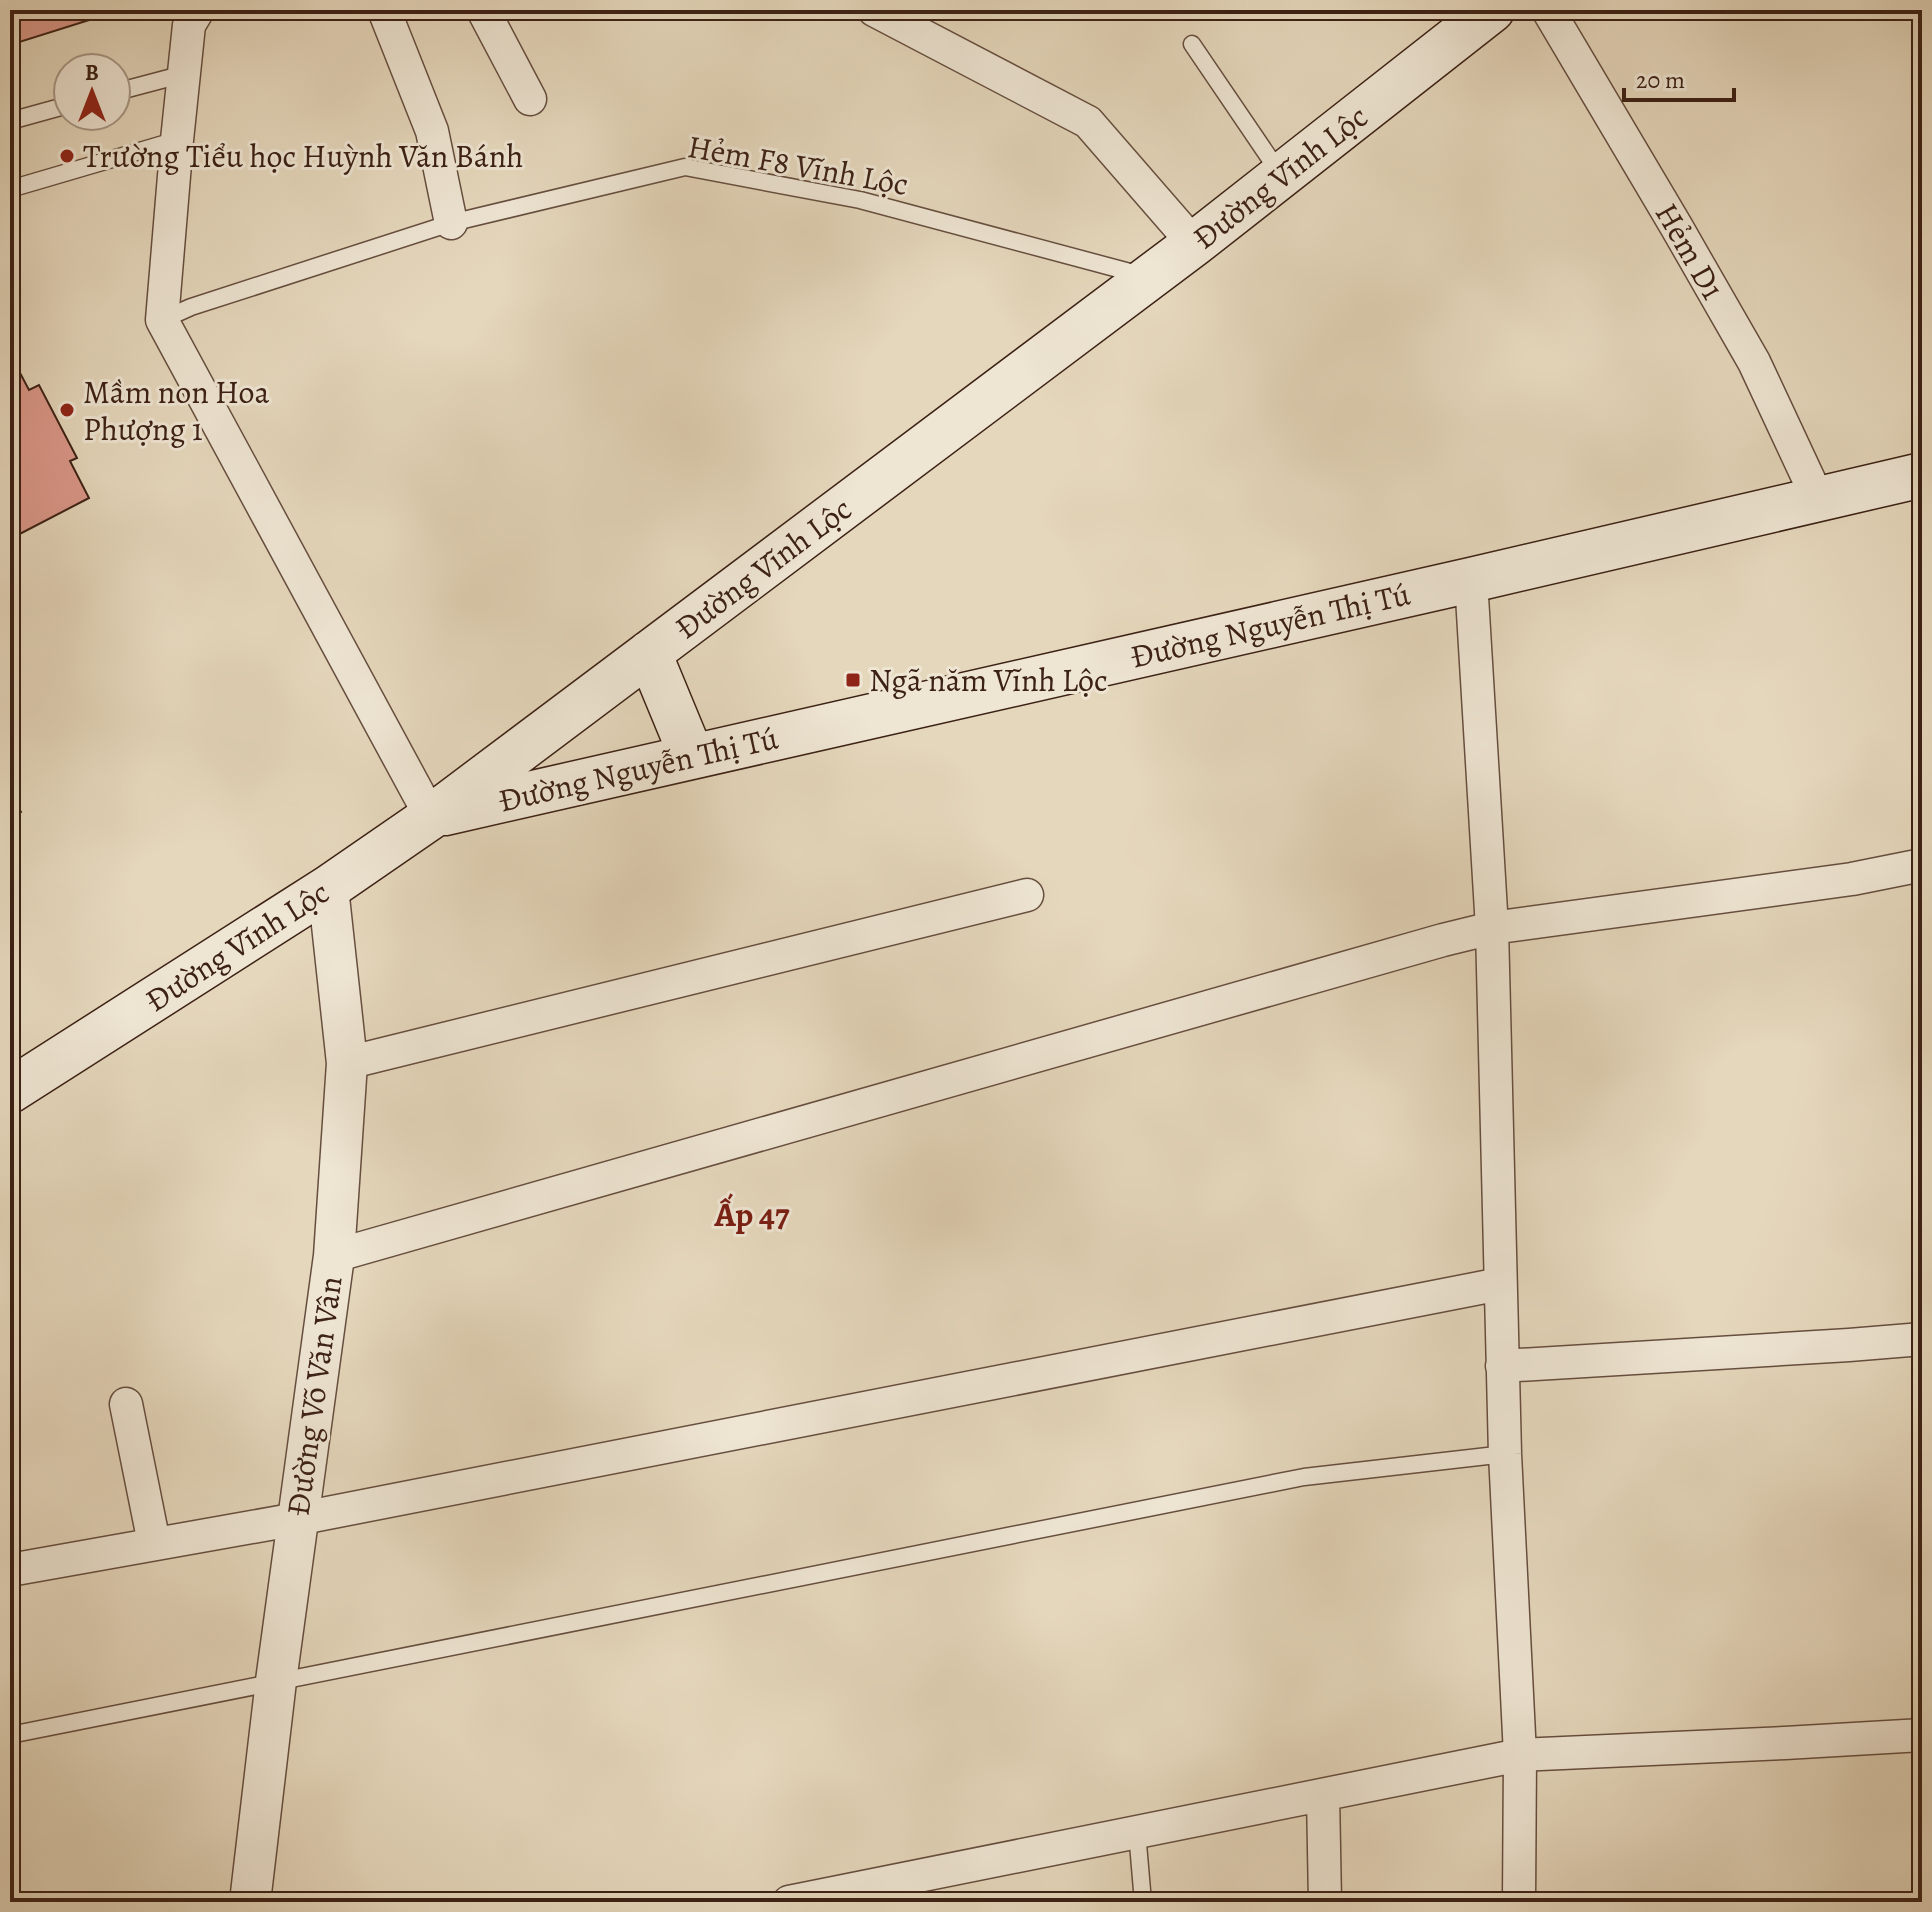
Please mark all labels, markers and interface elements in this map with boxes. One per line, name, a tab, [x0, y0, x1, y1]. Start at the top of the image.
north arrow	[52, 52, 132, 132]
scale bar	[1624, 52, 1734, 102]
text: B	[85, 58, 99, 88]
text: 20 m	[1636, 64, 1685, 96]
street label: Đường Vĩnh Lộc	[1183, 95, 1377, 259]
street label: Hẻm F8 Vĩnh Lộc	[684, 124, 912, 206]
place label: Trường Tiểu học Huỳnh Văn Bánh	[83, 134, 523, 178]
marker: Trường Tiểu học Huỳnh Văn Bánh	[58, 147, 76, 165]
street label: Hẻm D1	[1645, 195, 1735, 307]
place label: Mầm non Hoa Phượng 1	[83, 370, 269, 451]
marker: Mầm non Hoa Phượng 1	[58, 401, 76, 419]
street label: Đường Vĩnh Lộc	[666, 487, 860, 649]
street label: Đường Nguyễn Thị Tú	[1126, 571, 1415, 679]
place label: Ngã năm Vĩnh Lộc	[869, 658, 1108, 702]
marker: Ngã năm Vĩnh Lộc	[844, 671, 862, 689]
street label: Đường Nguyễn Thị Tú	[494, 715, 783, 823]
street label: Đường Vĩnh Lộc	[137, 870, 337, 1022]
district label: Ấp 47	[713, 1191, 790, 1238]
street label: Đường Võ Văn Vân	[275, 1273, 353, 1519]

